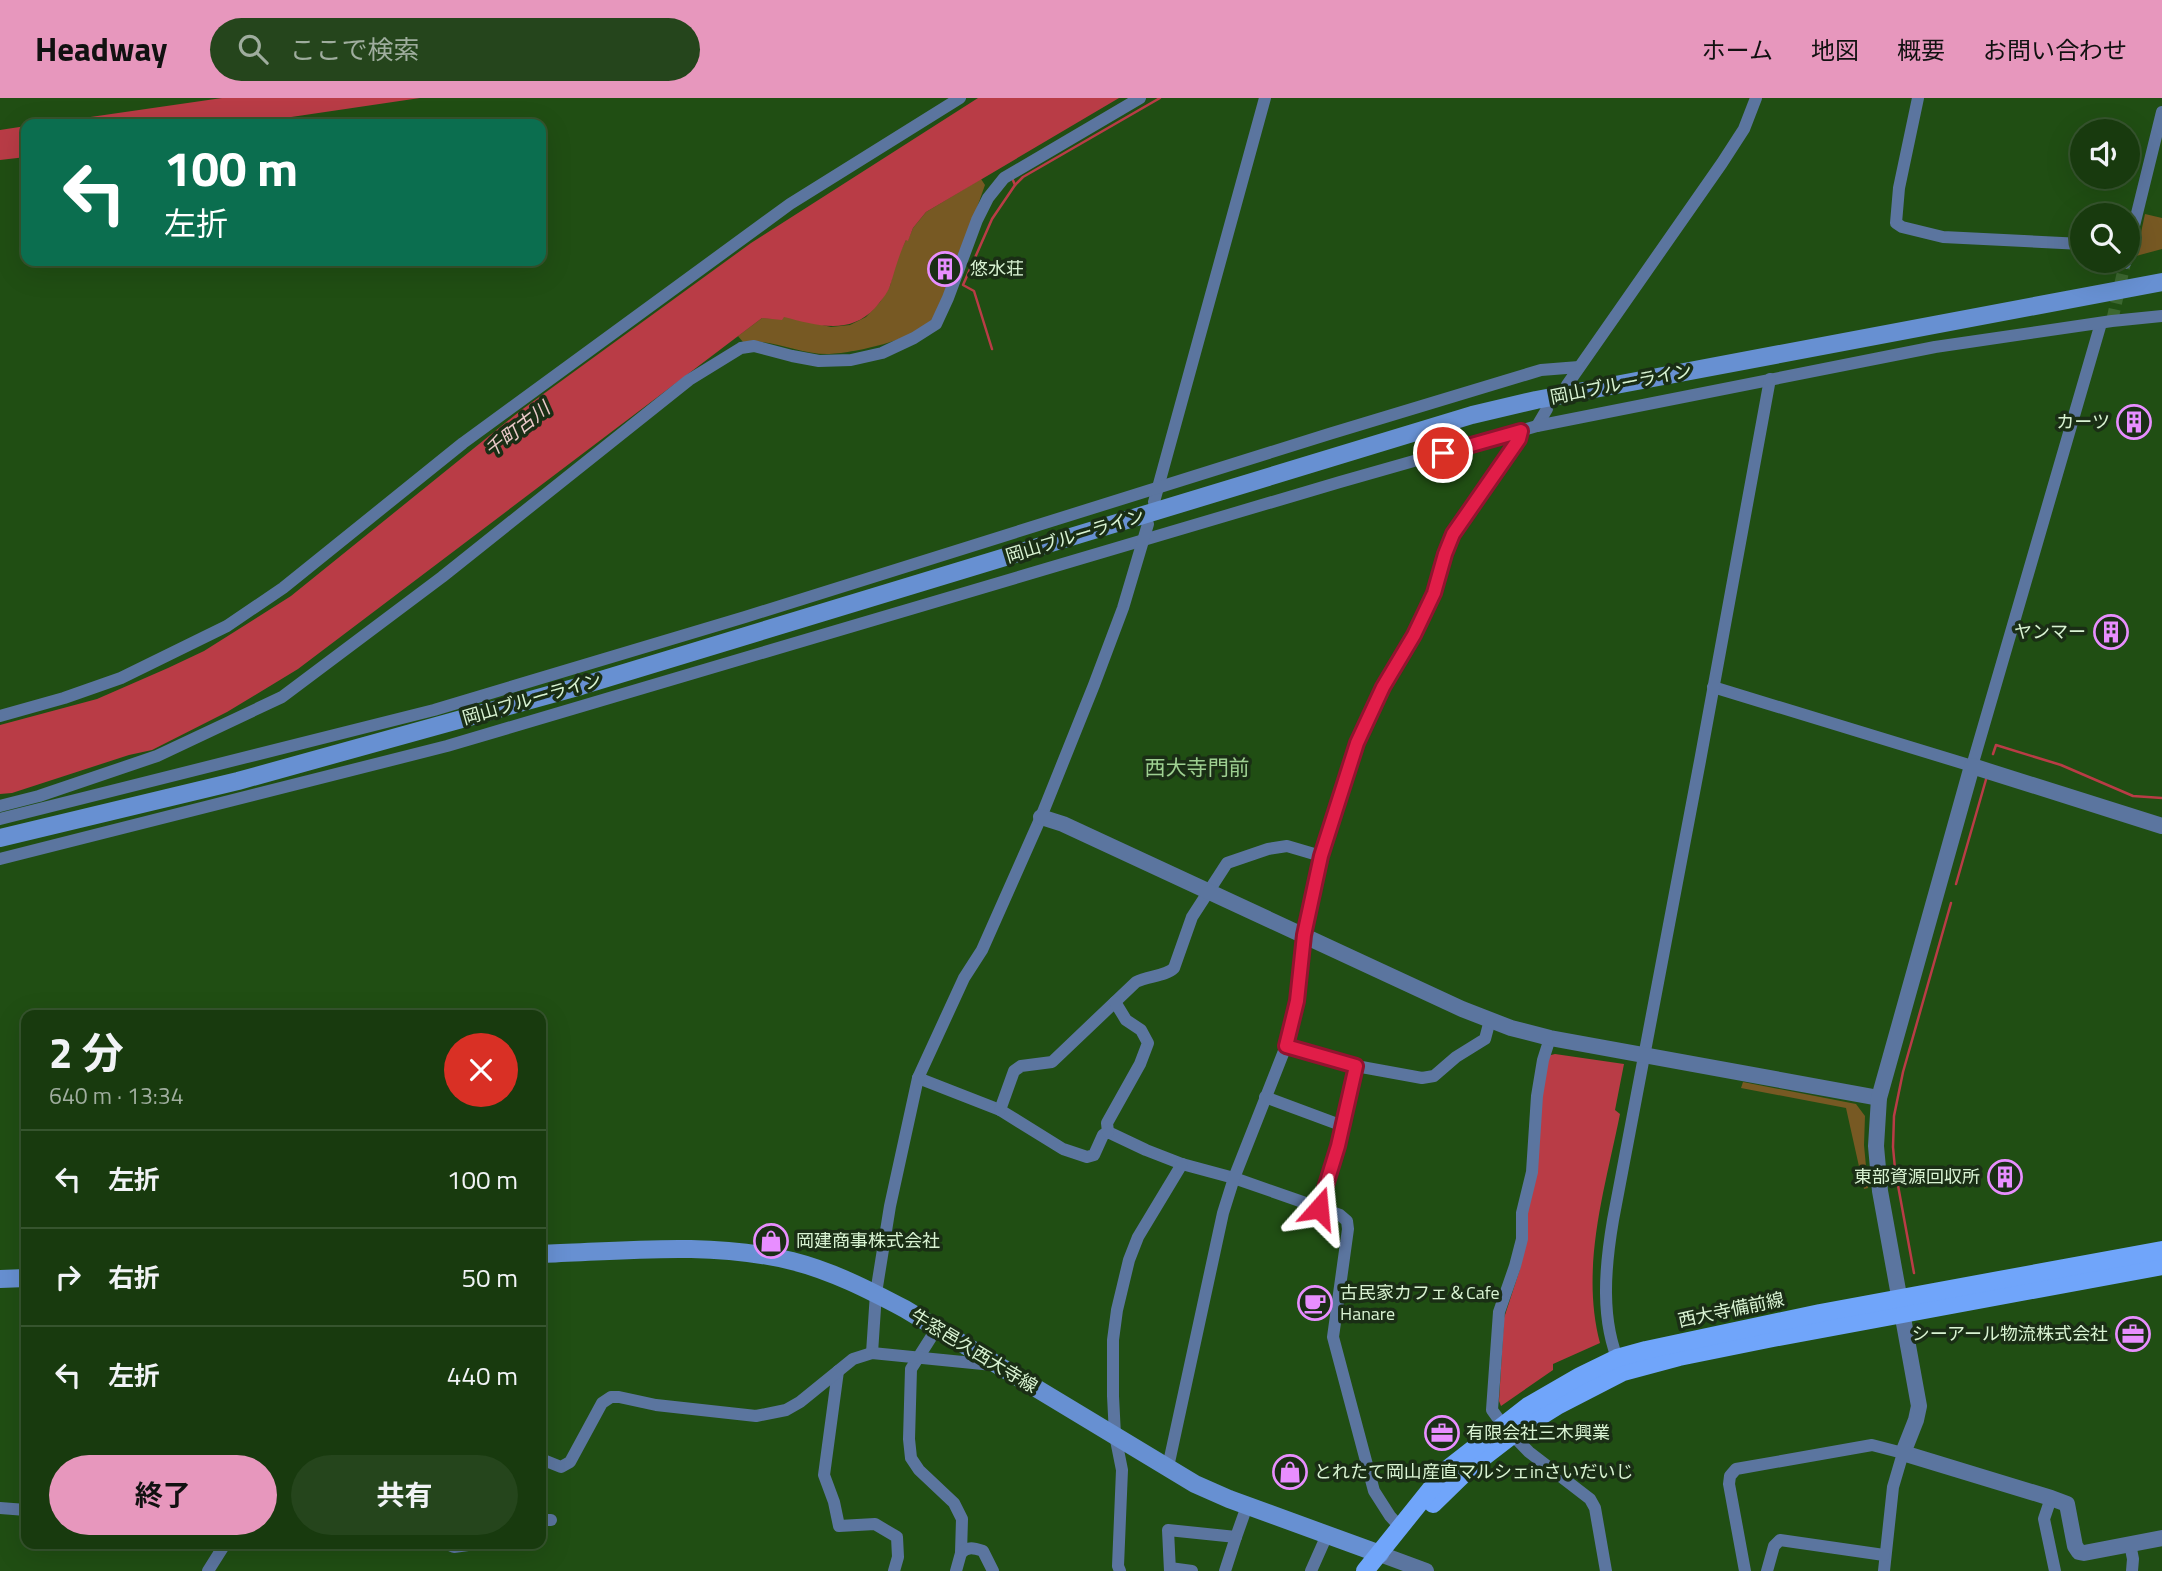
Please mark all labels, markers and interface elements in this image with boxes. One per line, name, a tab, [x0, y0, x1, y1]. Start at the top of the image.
search box	[210, 18, 700, 81]
text: Headway	[35, 24, 168, 74]
icon: search	[234, 30, 272, 68]
text: ここで検索	[290, 30, 420, 69]
text: ホーム	[1702, 32, 1773, 68]
text: 地図	[1811, 32, 1859, 68]
text: 概要	[1897, 32, 1945, 68]
text: お問い合わせ	[1983, 32, 2127, 68]
map controls	[2070, 119, 2140, 273]
button: sound	[2070, 119, 2140, 189]
text: 100 m	[164, 130, 298, 205]
icon: left	[49, 147, 140, 238]
text: 左折	[164, 199, 228, 247]
button: search	[2070, 203, 2140, 273]
building icon: 悠水荘	[926, 250, 964, 288]
place label: 悠水荘	[970, 255, 1024, 282]
street label: 岡山ブルーライン	[1548, 357, 1694, 410]
water label: 千町古川	[478, 393, 557, 463]
building icon: カーツ	[2115, 403, 2153, 441]
place label: カーツ	[2056, 408, 2110, 435]
pin	[1413, 423, 1473, 483]
icon: arrive	[1424, 434, 1462, 472]
street label: 岡山ブルーライン	[1002, 502, 1148, 569]
building icon: ヤンマー	[2092, 613, 2130, 651]
place label: ヤンマー	[2014, 618, 2086, 645]
street label: 岡山ブルーライン	[459, 666, 605, 731]
district label: 西大寺門前	[1145, 751, 1250, 783]
text: 2 分	[49, 1020, 124, 1084]
button: close	[444, 1033, 518, 1107]
text: 640 m · 13:34	[49, 1078, 184, 1113]
building icon: 東部資源回収所	[1986, 1158, 2024, 1196]
icon: left	[49, 1160, 87, 1198]
text: 左折	[108, 1160, 160, 1199]
text: 100 m	[447, 1160, 518, 1199]
place label: 東部資源回収所	[1854, 1163, 1980, 1190]
position arrow	[1282, 1171, 1356, 1245]
shop icon: 岡建商事株式会社	[752, 1222, 790, 1260]
place label: 岡建商事株式会社	[796, 1227, 940, 1254]
icon: right	[49, 1258, 87, 1296]
text: 右折	[108, 1258, 160, 1297]
text: 50 m	[461, 1258, 518, 1297]
place label: 古民家カフェ＆Cafe Hanare	[1340, 1279, 1500, 1327]
cafe icon: 古民家カフェ＆Cafe Hanare	[1296, 1284, 1334, 1322]
street label: 西大寺備前線	[1675, 1285, 1787, 1334]
street label: 牛窓邑久西大寺線	[906, 1302, 1043, 1399]
office icon: シーアール物流株式会社	[2114, 1315, 2152, 1353]
place label: シーアール物流株式会社	[1912, 1320, 2108, 1347]
icon: left	[49, 1356, 87, 1394]
text: 左折	[108, 1356, 160, 1395]
text: 440 m	[447, 1356, 518, 1395]
office icon: 有限会社三木興業	[1423, 1414, 1461, 1452]
place label: 有限会社三木興業	[1466, 1419, 1610, 1446]
shop icon: とれたて岡山産直マルシェinさいだいじ	[1271, 1453, 1309, 1491]
button: 終了	[49, 1455, 277, 1535]
button: 共有	[291, 1455, 518, 1535]
place label: とれたて岡山産直マルシェinさいだいじ	[1314, 1458, 1634, 1485]

